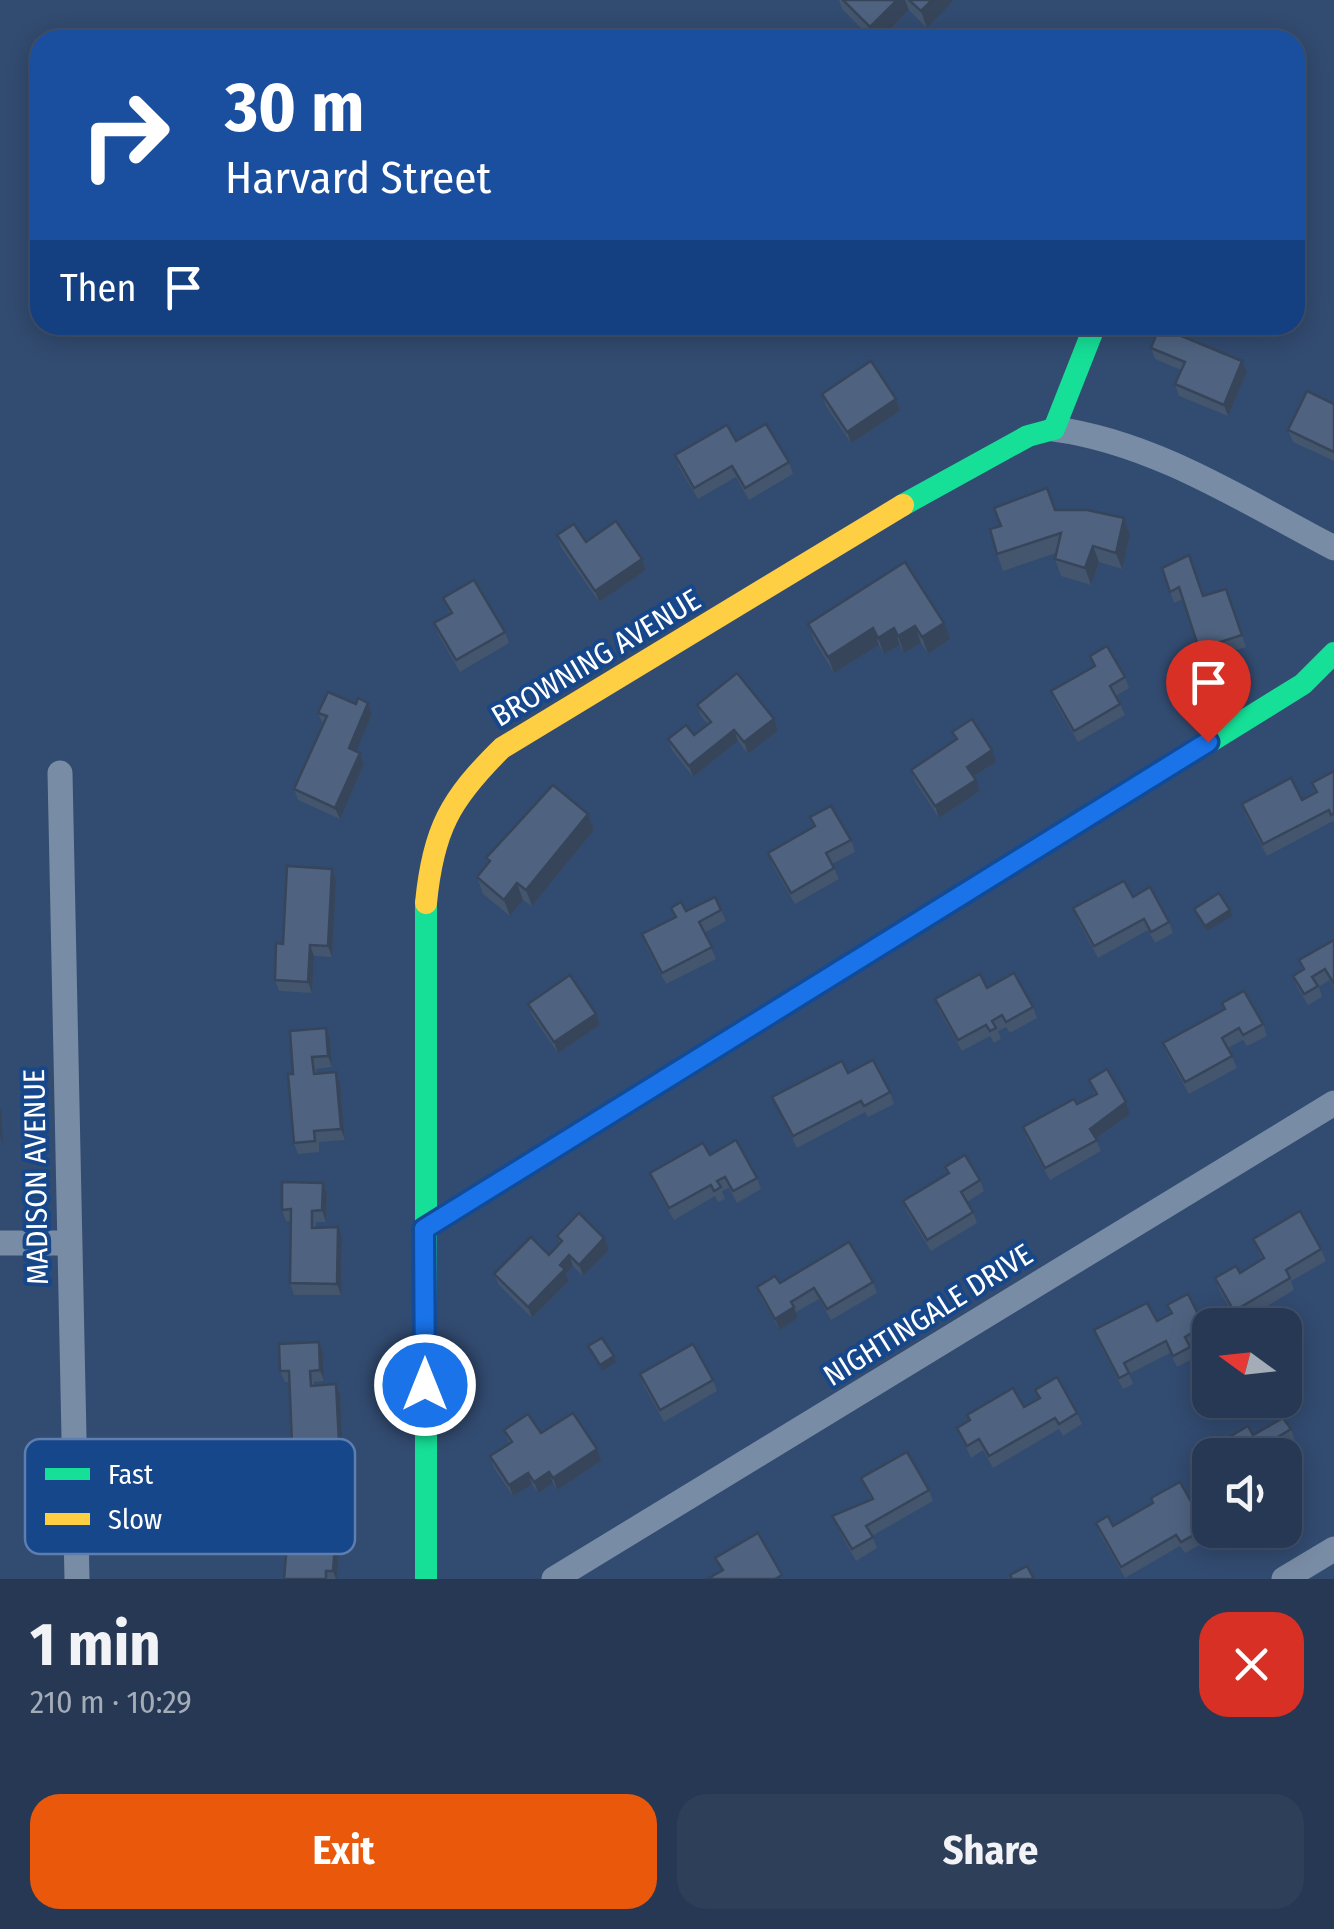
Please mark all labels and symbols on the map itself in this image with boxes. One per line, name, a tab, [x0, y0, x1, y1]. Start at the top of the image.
street label: BROWNING AVENUE	[485, 582, 707, 734]
pin	[1166, 640, 1251, 743]
street label: MADISON AVENUE	[16, 1069, 56, 1285]
street label: NIGHTINGALE DRIVE	[817, 1236, 1039, 1394]
north arrow	[1192, 1308, 1302, 1418]
position arrow	[373, 1333, 477, 1437]
legend	[25, 1439, 355, 1554]
text: Fast	[108, 1458, 154, 1491]
text: Slow	[108, 1503, 162, 1536]

